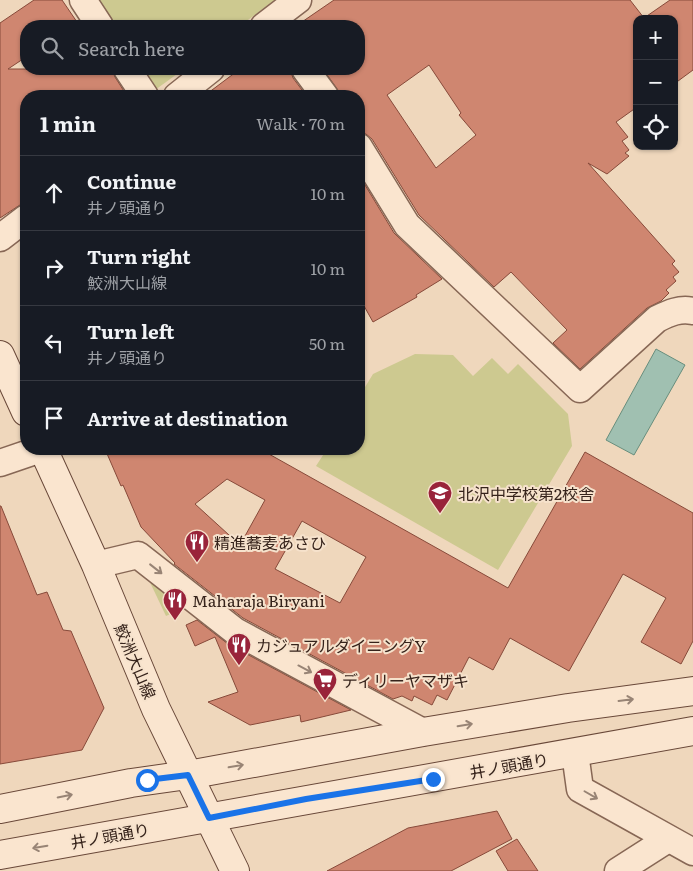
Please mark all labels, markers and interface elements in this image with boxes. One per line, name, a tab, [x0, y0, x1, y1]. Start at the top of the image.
map controls	[633, 15, 678, 150]
button: +	[633, 15, 678, 60]
search box	[20, 20, 365, 75]
icon: search	[38, 34, 66, 62]
text: Search here	[78, 34, 185, 62]
button: −	[633, 60, 678, 105]
button: locate	[633, 105, 678, 150]
text: 1 min	[40, 107, 96, 138]
text: Walk · 70 m	[256, 111, 345, 135]
text: Continue	[87, 167, 176, 195]
icon: ahead	[40, 179, 68, 207]
text: 10 m	[311, 181, 345, 205]
text: 井ノ頭通り	[87, 195, 167, 219]
text: Turn right	[87, 242, 191, 270]
icon: right	[40, 254, 68, 282]
text: 10 m	[311, 256, 345, 280]
text: 鮫洲大山線	[87, 270, 167, 294]
text: Turn left	[87, 317, 174, 345]
icon: left	[40, 329, 68, 357]
text: 50 m	[309, 331, 345, 355]
text: 井ノ頭通り	[87, 345, 167, 369]
icon: arrive	[40, 404, 68, 432]
text: Arrive at destination	[87, 404, 288, 432]
school or university icon: 北沢中学校第2校舎	[427, 480, 453, 514]
place label: 北沢中学校第2校舎	[458, 481, 594, 505]
restaurant icon: 精進蕎麦あさひ	[184, 529, 210, 563]
place label: 精進蕎麦あさひ	[214, 530, 326, 554]
one-way arrow	[149, 563, 162, 574]
restaurant icon: Maharaja Biryani	[162, 587, 188, 621]
place label: Maharaja Biryani	[192, 588, 325, 612]
street label: 鮫洲大山線	[109, 619, 163, 703]
restaurant icon: カジュアルダイニングY	[226, 632, 252, 666]
place label: カジュアルダイニングY	[256, 633, 426, 657]
one-way arrow	[297, 664, 312, 674]
supermarket icon: ディリーヤマザキ	[312, 667, 338, 701]
place label: ディリーヤマザキ	[342, 668, 469, 692]
one-way arrow	[617, 695, 633, 705]
one-way arrow	[457, 719, 473, 729]
street label: 井ノ頭通り	[468, 746, 550, 784]
one-way arrow	[228, 760, 244, 770]
route end	[422, 768, 445, 791]
route start	[136, 769, 159, 792]
one-way arrow	[584, 790, 599, 800]
one-way arrow	[57, 791, 73, 800]
street label: 井ノ頭通り	[69, 816, 151, 854]
one-way arrow	[32, 843, 48, 853]

